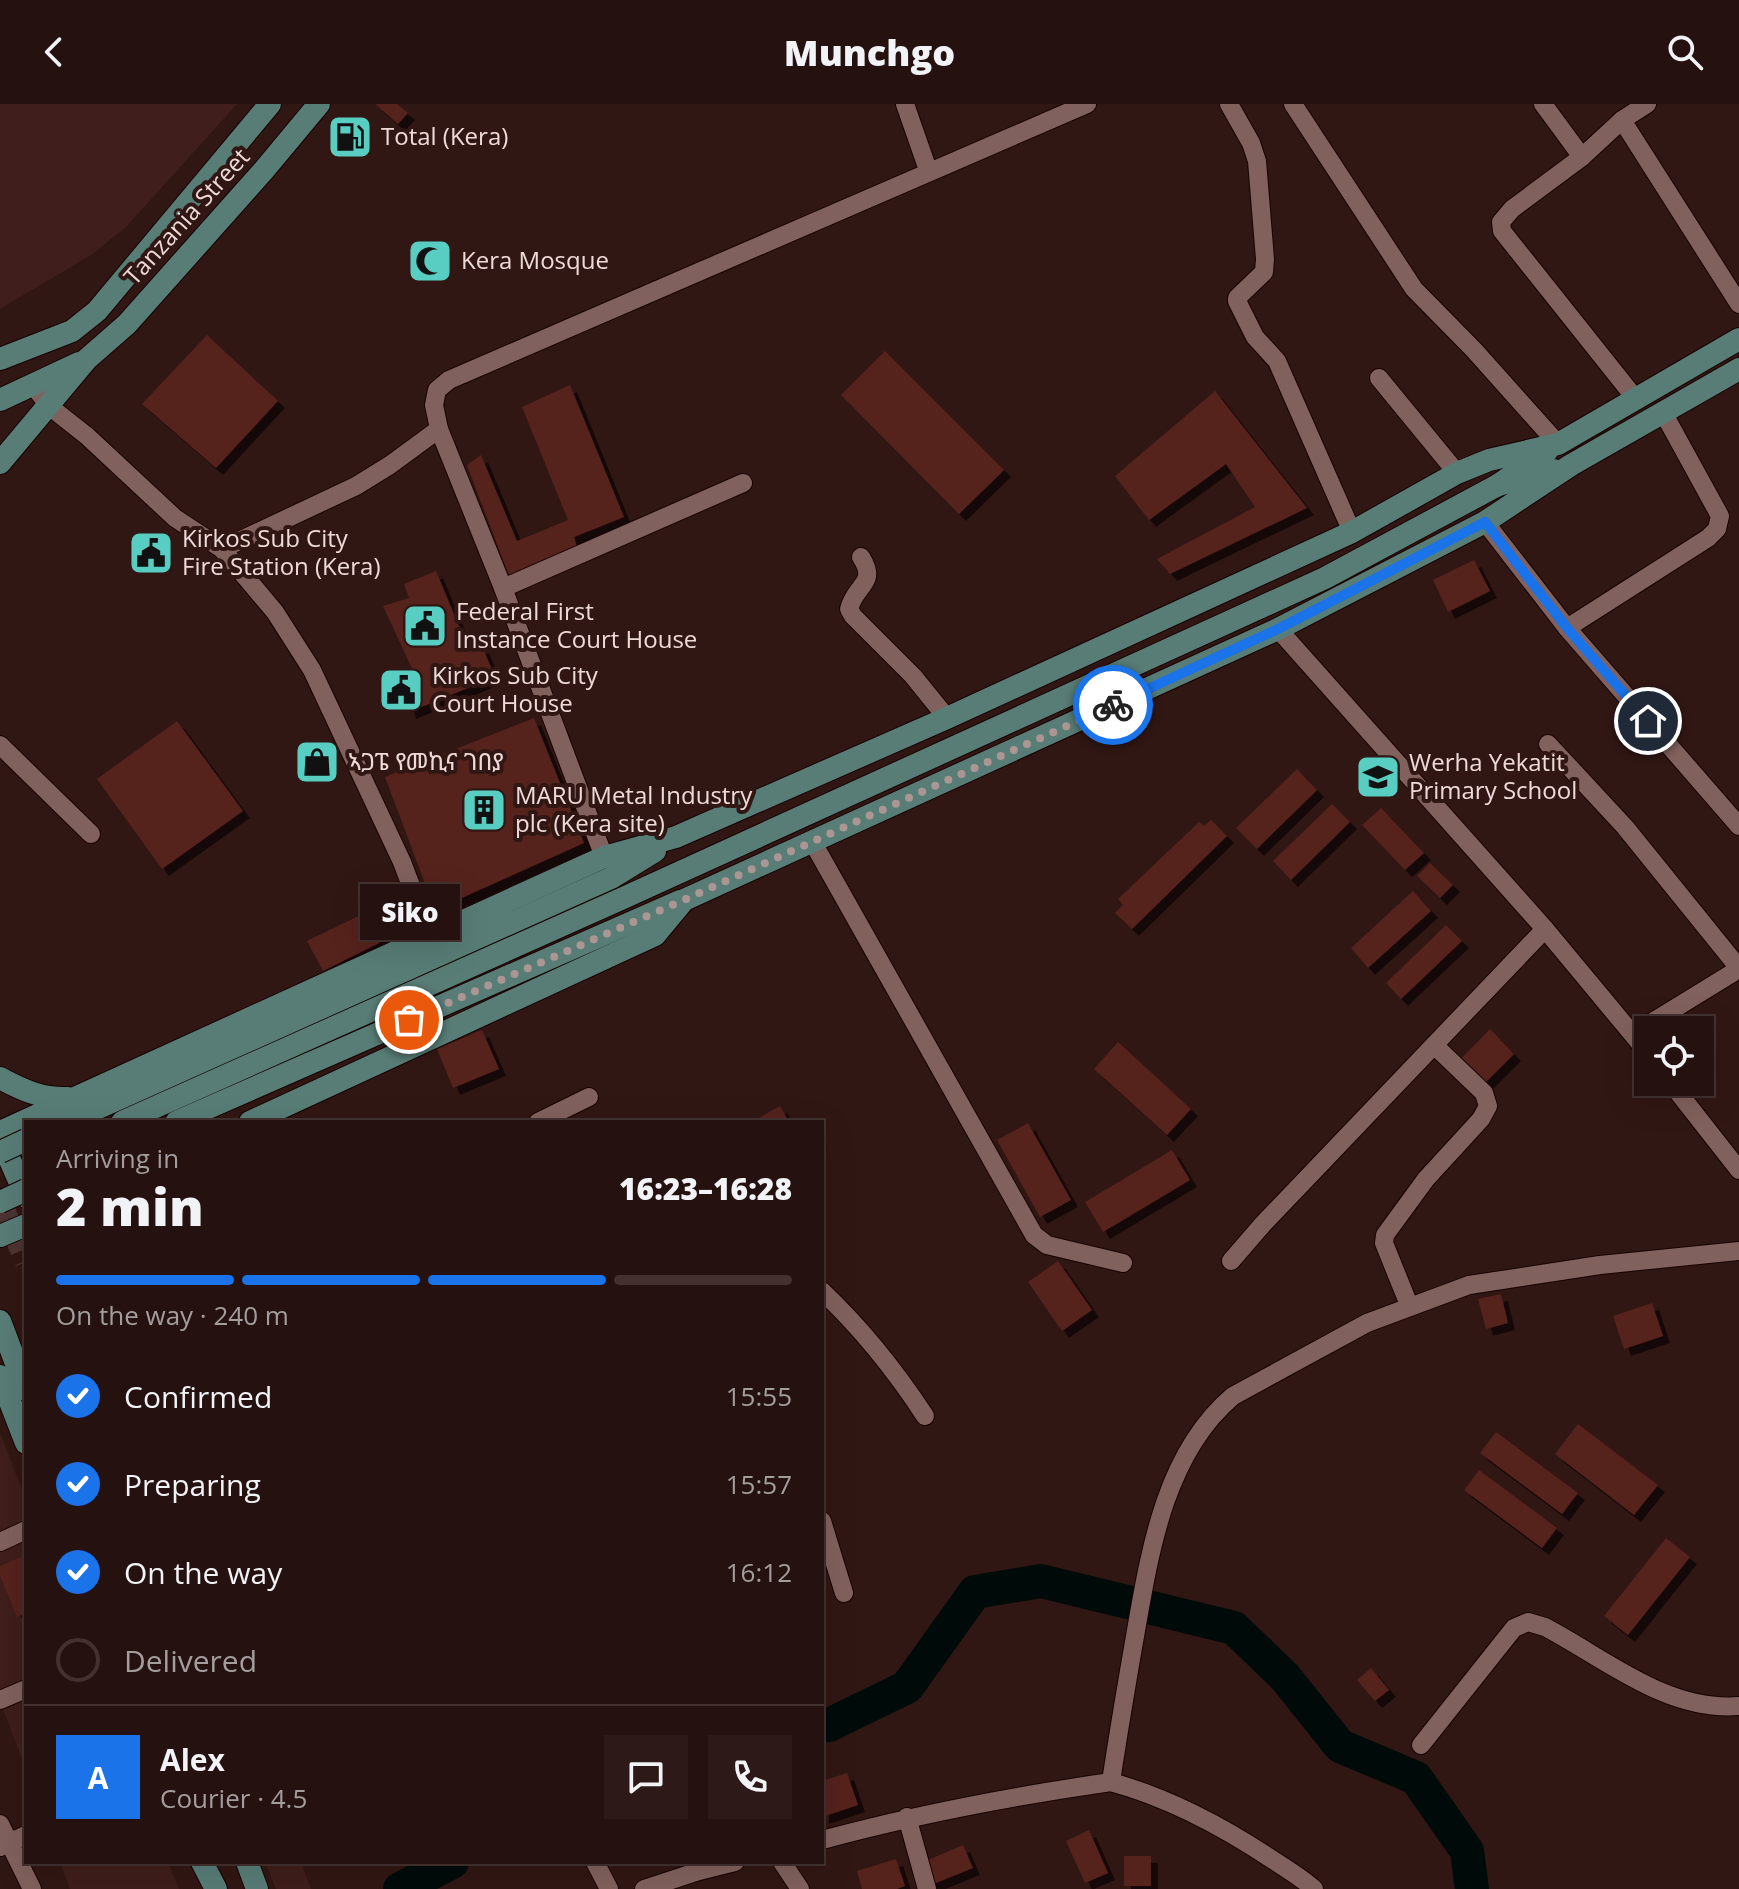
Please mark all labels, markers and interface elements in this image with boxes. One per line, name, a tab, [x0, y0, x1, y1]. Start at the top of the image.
text: Munchgo	[784, 28, 955, 77]
icon: back	[32, 30, 76, 74]
icon: search	[1663, 30, 1707, 74]
fuel station icon: Total (Kera)	[326, 113, 374, 161]
place label: Total (Kera)	[381, 119, 508, 152]
street label: Tanzania Street	[116, 141, 256, 291]
mosque icon: Kera Mosque	[406, 237, 454, 285]
place label: Kera Mosque	[461, 243, 609, 276]
place label: Kirkos Sub City Fire Station (Kera)	[182, 521, 381, 582]
public building icon: Kirkos Sub City Fire Station (Kera)	[127, 529, 175, 577]
place label: Federal First Instance Court House	[456, 594, 697, 655]
public building icon: Federal First Instance Court House	[401, 602, 449, 650]
place label: Kirkos Sub City Court House	[432, 658, 599, 719]
courier	[1073, 665, 1153, 745]
public building icon: Kirkos Sub City Court House	[377, 666, 425, 714]
icon: bike	[1091, 683, 1135, 727]
pin	[1614, 687, 1682, 755]
icon: home	[1626, 699, 1670, 743]
shop icon: ኣጋፔ የመኪና ገበያ	[293, 738, 341, 786]
place label: ኣጋፔ የመኪና ገበያ	[348, 744, 504, 777]
place label: Werha Yekatit Primary School	[1409, 745, 1577, 806]
school or university icon: Werha Yekatit Primary School	[1354, 753, 1402, 801]
place label: MARU Metal Industry plc (Kera site)	[515, 778, 753, 839]
building icon: MARU Metal Industry plc (Kera site)	[460, 786, 508, 834]
callout: Siko	[359, 884, 459, 940]
text: Siko	[381, 894, 439, 930]
pin	[375, 986, 443, 1054]
icon: bag	[387, 998, 431, 1042]
map controls	[1634, 1016, 1714, 1096]
button: locate	[1634, 1016, 1714, 1096]
text: Arriving in	[56, 1140, 179, 1176]
text: 16:23–16:28	[619, 1168, 792, 1209]
text: 2 min	[56, 1170, 204, 1241]
text: On the way · 240 m	[56, 1297, 289, 1333]
icon: check	[56, 1374, 100, 1418]
text: Confirmed	[124, 1376, 272, 1417]
text: 15:55	[726, 1378, 792, 1414]
icon: check	[56, 1462, 100, 1506]
text: Preparing	[124, 1464, 261, 1505]
text: 15:57	[726, 1466, 792, 1502]
icon: check	[56, 1550, 100, 1594]
text: On the way	[124, 1552, 282, 1593]
text: 16:12	[726, 1554, 792, 1590]
text: Delivered	[124, 1640, 257, 1681]
button: chat	[604, 1735, 688, 1819]
button: phone	[708, 1735, 792, 1819]
text: Alex	[160, 1739, 225, 1780]
text: A	[88, 1757, 108, 1798]
text: Courier · 4.5	[160, 1780, 307, 1816]

